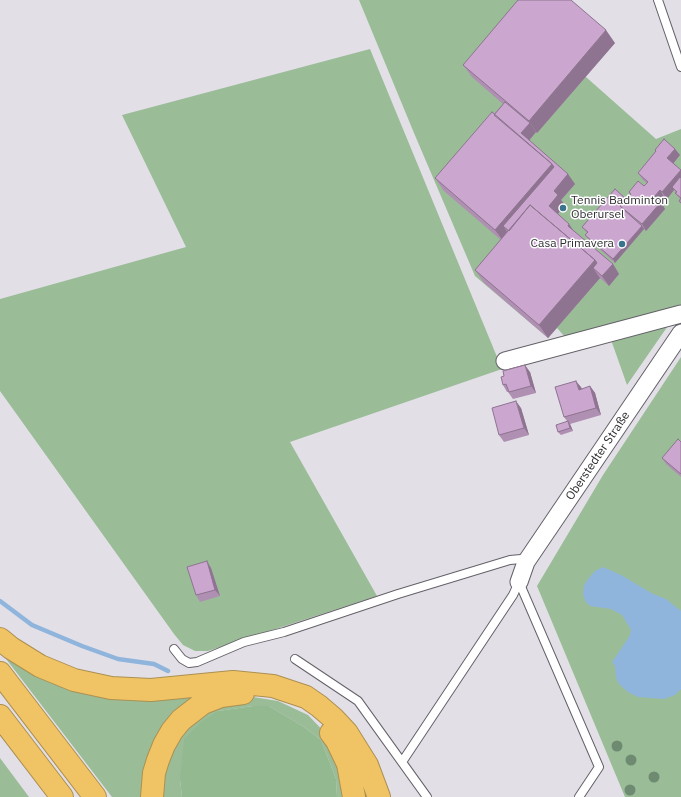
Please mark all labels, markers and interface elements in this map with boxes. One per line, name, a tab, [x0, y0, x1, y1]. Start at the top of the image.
place label: Tennis Badminton Oberursel	[571, 194, 668, 222]
marker: Tennis Badminton Oberursel	[558, 203, 568, 213]
place label: Casa Primavera	[531, 237, 614, 251]
marker: Casa Primavera	[617, 239, 627, 249]
street label: Oberstedter Straße	[563, 409, 633, 503]

